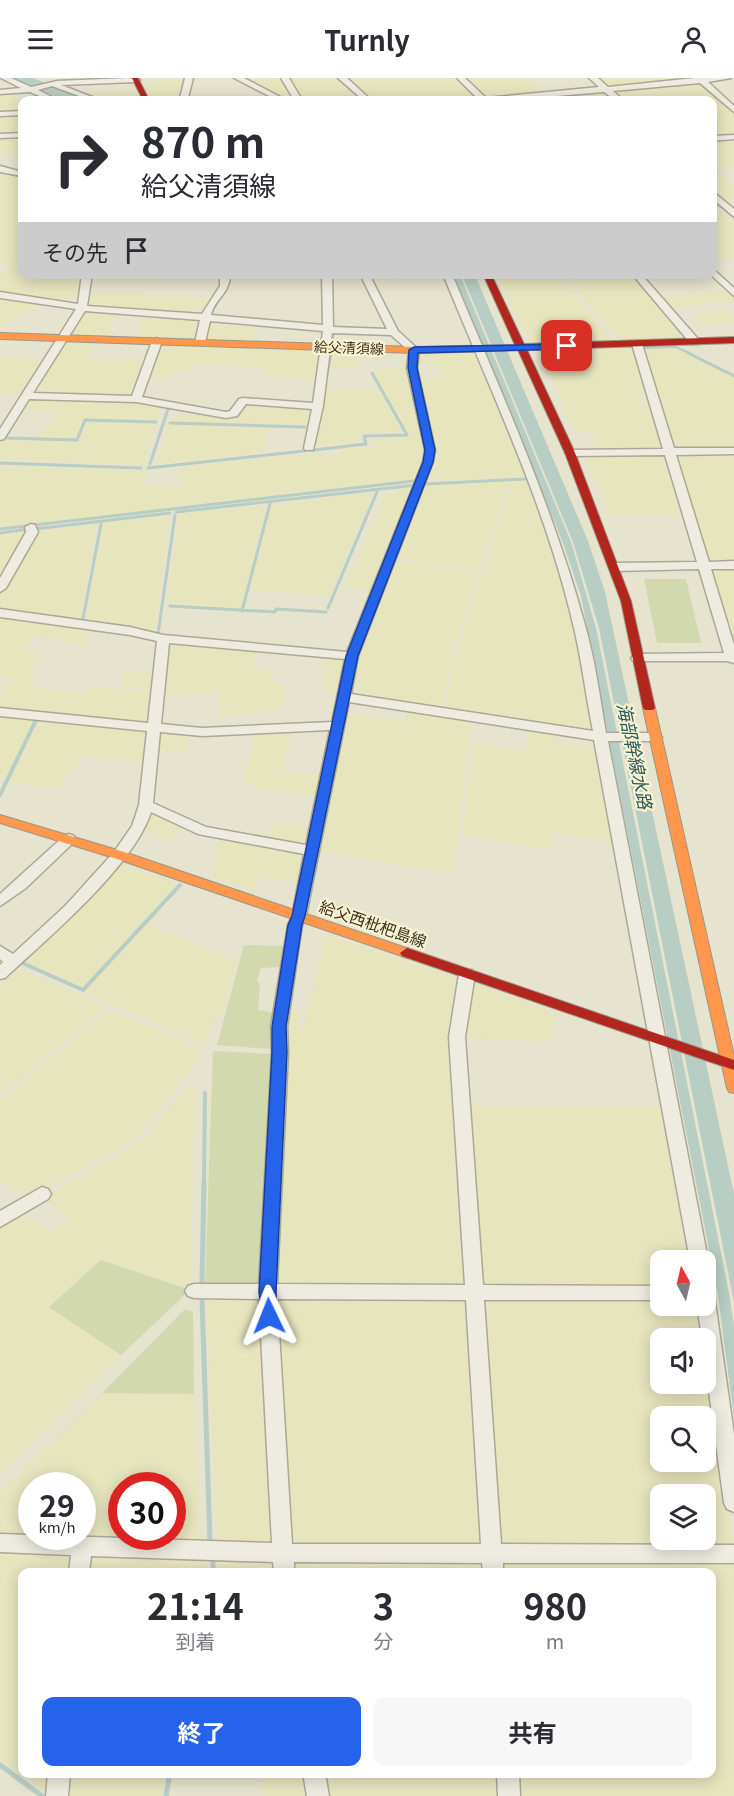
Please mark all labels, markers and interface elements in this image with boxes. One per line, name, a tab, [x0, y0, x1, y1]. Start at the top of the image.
text: Turnly	[324, 20, 410, 59]
icon: menu	[24, 23, 57, 56]
icon: person	[677, 23, 710, 56]
text: 870 m	[141, 109, 265, 170]
icon: right	[42, 120, 120, 198]
text: 給父清須線	[141, 165, 276, 204]
icon: arrive	[120, 234, 153, 267]
text: その先	[42, 235, 108, 267]
pin	[541, 320, 592, 371]
icon: arrive	[550, 329, 583, 362]
street label: 給父清須線	[314, 336, 384, 358]
water label: 海部幹線水路	[612, 700, 660, 813]
street label: 給父西枇杷島線	[316, 893, 430, 953]
north arrow	[650, 1250, 716, 1316]
map controls	[650, 1250, 716, 1550]
position arrow	[237, 1284, 301, 1348]
button: sound	[650, 1328, 716, 1394]
button: search	[650, 1406, 716, 1472]
speed limit sign: 30	[108, 1472, 186, 1550]
text: 29	[39, 1482, 75, 1526]
button: layers	[650, 1484, 716, 1550]
text: km/h	[38, 1516, 76, 1537]
text: 21:14	[147, 1578, 244, 1630]
text: 3	[373, 1578, 394, 1630]
text: 980	[523, 1578, 587, 1630]
text: 到着	[175, 1626, 215, 1655]
text: 分	[373, 1626, 393, 1655]
text: m	[546, 1626, 564, 1655]
button: 終了	[42, 1697, 361, 1766]
button: 共有	[373, 1697, 692, 1766]

